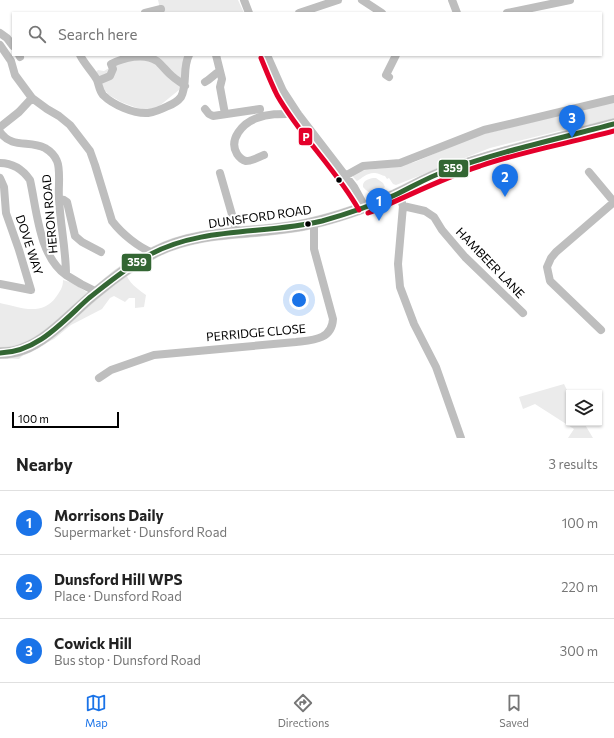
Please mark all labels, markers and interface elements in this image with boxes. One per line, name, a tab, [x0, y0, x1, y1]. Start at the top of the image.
search box	[12, 12, 602, 56]
icon: search	[26, 23, 48, 45]
text: Search here	[58, 25, 137, 43]
pin: 3	[559, 105, 585, 138]
line badge: P	[298, 127, 313, 146]
text: P	[302, 130, 310, 143]
line badge: 359	[438, 159, 469, 178]
text: 359	[443, 161, 463, 174]
pin: 2	[492, 164, 518, 197]
street label: HERON ROAD	[39, 174, 59, 254]
unlabelled marker	[334, 175, 344, 185]
pin: 1	[366, 188, 392, 221]
street label: DUNSFORD ROAD	[207, 202, 312, 230]
street label: DOVE WAY	[14, 213, 46, 277]
unlabelled marker	[303, 219, 313, 229]
street label: HAMBEER LANE	[454, 224, 528, 300]
line badge: 359	[121, 253, 152, 272]
text: 359	[127, 255, 147, 268]
your location	[289, 290, 309, 310]
street label: PERRIDGE CLOSE	[206, 321, 306, 343]
map controls	[566, 390, 602, 426]
button: layers	[566, 390, 602, 426]
scale bar	[12, 410, 119, 429]
text: 100 m	[18, 412, 49, 425]
text: Nearby	[16, 454, 73, 475]
text: 3 results	[549, 456, 598, 472]
text: Morrisons Daily	[54, 506, 164, 524]
text: 1	[26, 515, 32, 531]
text: 100 m	[562, 515, 598, 531]
text: Supermarket · Dunsford Road	[54, 524, 227, 540]
text: Dunsford Hill WPS	[54, 570, 183, 588]
text: 2	[25, 579, 33, 595]
text: 220 m	[561, 579, 598, 595]
text: Place · Dunsford Road	[54, 588, 182, 604]
text: Cowick Hill	[54, 634, 132, 652]
text: 3	[25, 643, 33, 659]
text: 300 m	[560, 643, 598, 659]
text: Bus stop · Dunsford Road	[54, 652, 201, 668]
tab: Map	[85, 692, 108, 729]
tab: Directions	[278, 692, 329, 729]
tab: Saved	[499, 692, 529, 729]

